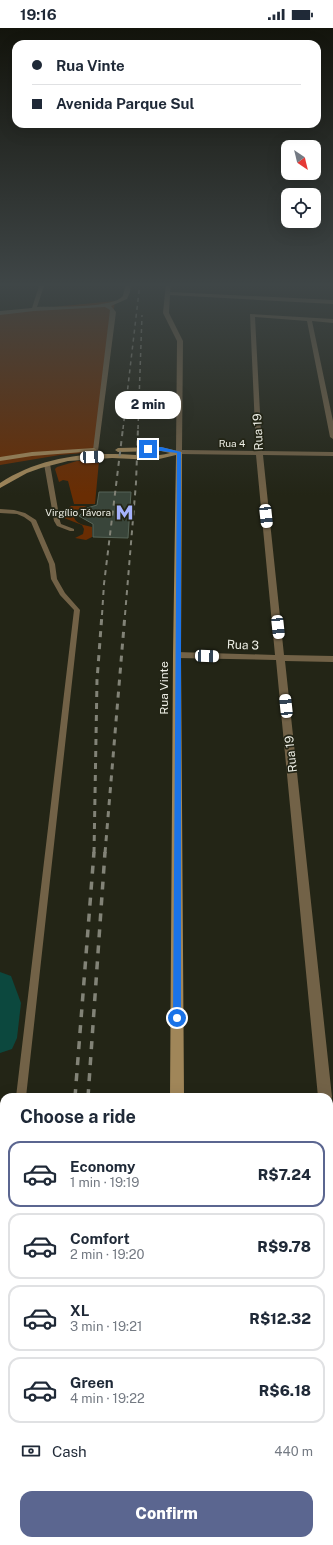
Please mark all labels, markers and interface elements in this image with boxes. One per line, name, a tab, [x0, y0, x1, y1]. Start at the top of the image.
text: 19:16	[20, 6, 57, 23]
text: Rua Vinte	[56, 57, 125, 74]
text: Avenida Parque Sul	[56, 95, 195, 112]
north arrow	[281, 140, 321, 180]
map controls	[281, 140, 321, 228]
button: locate	[281, 188, 321, 228]
callout: 2 min	[115, 391, 181, 419]
text: 2 min	[131, 397, 165, 412]
street label: Rua 19	[250, 413, 266, 451]
street label: Rua 4	[219, 437, 245, 449]
route end	[139, 440, 157, 458]
car	[80, 450, 104, 464]
metro station icon: Virgílio Távora	[114, 502, 134, 522]
car	[259, 503, 273, 529]
place label: Virgílio Távora	[45, 506, 111, 518]
car	[271, 614, 285, 640]
street label: Rua 3	[227, 637, 259, 653]
car	[195, 650, 219, 662]
street label: Rua Vinte	[157, 661, 171, 715]
car	[279, 693, 293, 719]
street label: Rua 19	[282, 735, 300, 773]
route start	[168, 1009, 186, 1027]
text: Choose a ride	[20, 1106, 136, 1127]
icon: car	[22, 1156, 58, 1192]
text: Economy	[70, 1158, 135, 1175]
text: R$7.24	[258, 1166, 311, 1183]
text: 1 min · 19:19	[70, 1175, 139, 1190]
icon: car	[22, 1228, 58, 1264]
text: Comfort	[70, 1230, 130, 1247]
text: R$9.78	[257, 1238, 311, 1255]
text: 2 min · 19:20	[70, 1247, 144, 1262]
icon: car	[22, 1300, 58, 1336]
text: XL	[70, 1302, 89, 1319]
text: R$12.32	[249, 1310, 311, 1327]
text: 3 min · 19:21	[70, 1319, 142, 1334]
icon: car	[22, 1372, 58, 1408]
text: Green	[70, 1374, 114, 1391]
text: R$6.18	[259, 1382, 311, 1399]
text: 4 min · 19:22	[70, 1391, 145, 1406]
icon: cash	[20, 1440, 42, 1462]
text: Cash	[52, 1443, 87, 1460]
text: 440 m	[274, 1444, 313, 1459]
button: Confirm	[20, 1491, 313, 1537]

